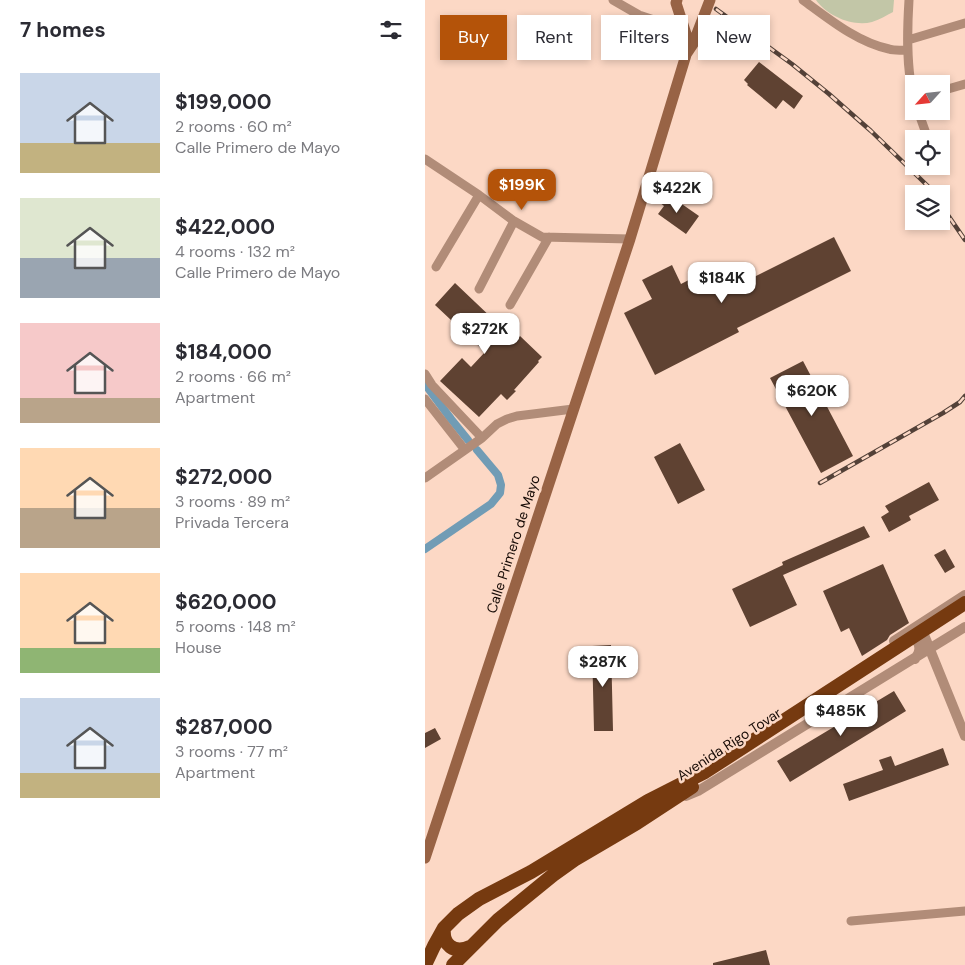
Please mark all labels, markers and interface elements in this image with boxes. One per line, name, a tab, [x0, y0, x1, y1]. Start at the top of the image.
chip: Buy	[440, 15, 507, 60]
chip: Rent	[517, 15, 591, 60]
chip: Filters	[601, 15, 688, 60]
chip: New	[698, 15, 770, 60]
text: 7 homes	[20, 16, 106, 44]
icon: filters	[377, 16, 405, 44]
north arrow	[905, 75, 950, 120]
map controls	[905, 75, 950, 230]
text: $199,000	[175, 88, 272, 116]
icon: home	[60, 93, 120, 153]
text: 2 rooms · 60 m²	[175, 116, 292, 137]
button: locate	[905, 130, 950, 175]
text: Calle Primero de Mayo	[175, 137, 340, 158]
pin: $199K	[487, 168, 557, 211]
pin: $422K	[642, 172, 712, 214]
text: $199K	[499, 174, 545, 195]
text: $422K	[653, 177, 701, 198]
button: layers	[905, 185, 950, 230]
text: $422,000	[175, 213, 275, 241]
icon: home	[60, 218, 120, 278]
text: 4 rooms · 132 m²	[175, 241, 295, 262]
text: Calle Primero de Mayo	[175, 262, 340, 283]
pin: $184K	[687, 262, 757, 304]
text: $184K	[699, 267, 745, 288]
pin: $272K	[450, 312, 520, 355]
text: $272K	[462, 318, 508, 339]
text: $184,000	[175, 338, 272, 366]
icon: home	[60, 343, 120, 403]
text: 2 rooms · 66 m²	[175, 366, 291, 387]
pin: $620K	[777, 374, 847, 417]
text: $620K	[787, 380, 837, 401]
text: Apartment	[175, 387, 255, 408]
text: $272,000	[175, 463, 272, 491]
icon: home	[60, 468, 120, 528]
street label: Calle Primero de Mayo	[482, 472, 544, 616]
text: 3 rooms · 89 m²	[175, 491, 290, 512]
text: Privada Tercera	[175, 512, 289, 533]
text: $620,000	[175, 588, 276, 616]
icon: home	[60, 593, 120, 653]
text: 5 rooms · 148 m²	[175, 616, 296, 637]
text: House	[175, 637, 222, 658]
pin: $287K	[568, 646, 638, 688]
text: $287K	[579, 651, 627, 672]
pin: $485K	[806, 694, 876, 737]
text: $485K	[816, 700, 866, 721]
street label: Avenida Rigo Tovar	[673, 704, 785, 784]
text: $287,000	[175, 713, 272, 741]
icon: home	[60, 718, 120, 778]
text: 3 rooms · 77 m²	[175, 741, 288, 762]
text: Apartment	[175, 762, 255, 783]

